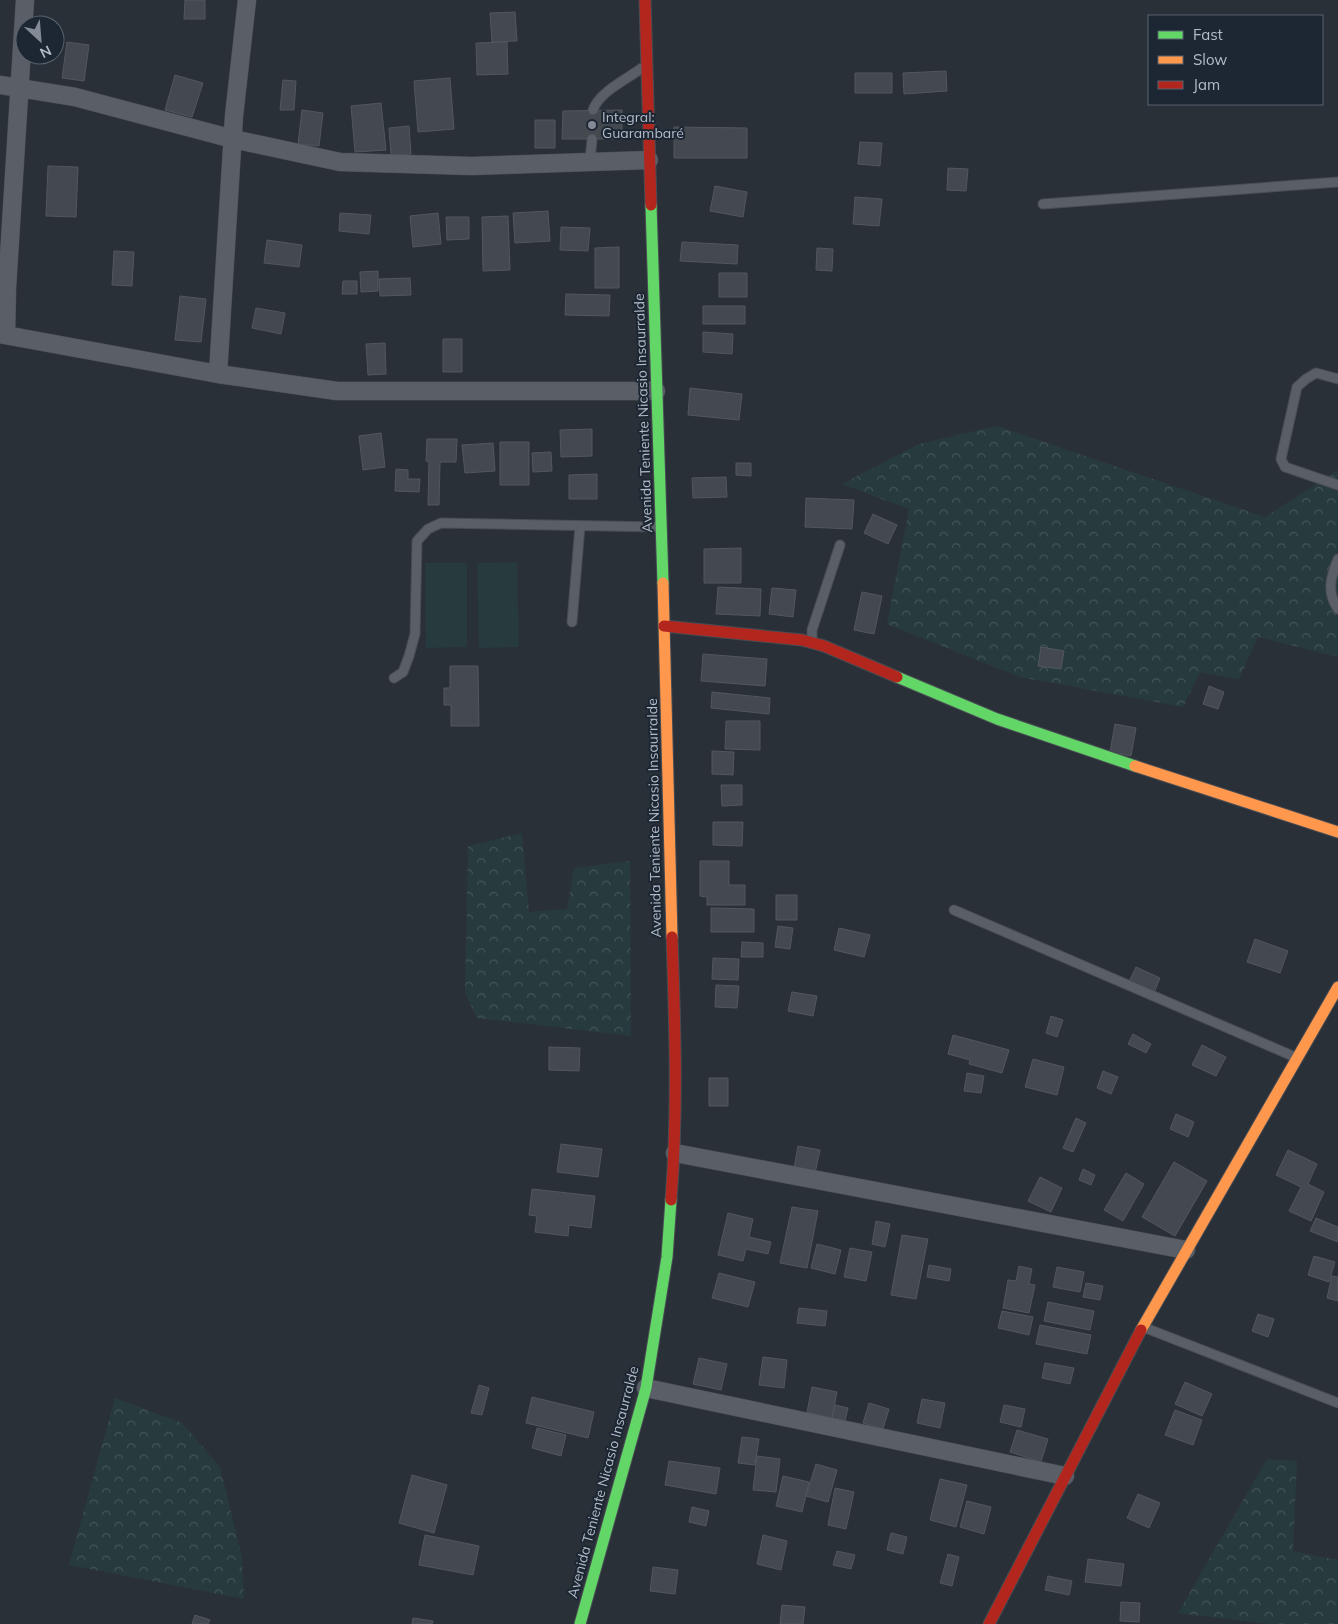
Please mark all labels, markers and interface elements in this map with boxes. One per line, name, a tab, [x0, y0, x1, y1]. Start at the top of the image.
north arrow	[15, 15, 65, 65]
legend	[1148, 15, 1323, 105]
text: Fast	[1193, 25, 1223, 44]
text: N	[37, 41, 54, 62]
text: Slow	[1193, 50, 1227, 69]
text: Jam	[1193, 75, 1220, 94]
place label: Integral: Guarambaré	[602, 108, 684, 142]
marker: Integral: Guarambaré	[586, 119, 598, 131]
street label: Avenida Teniente Nicasio Insaurralde	[630, 293, 656, 533]
street label: Avenida Teniente Nicasio Insaurralde	[643, 698, 665, 938]
street label: Avenida Teniente Nicasio Insaurralde	[563, 1364, 643, 1600]

